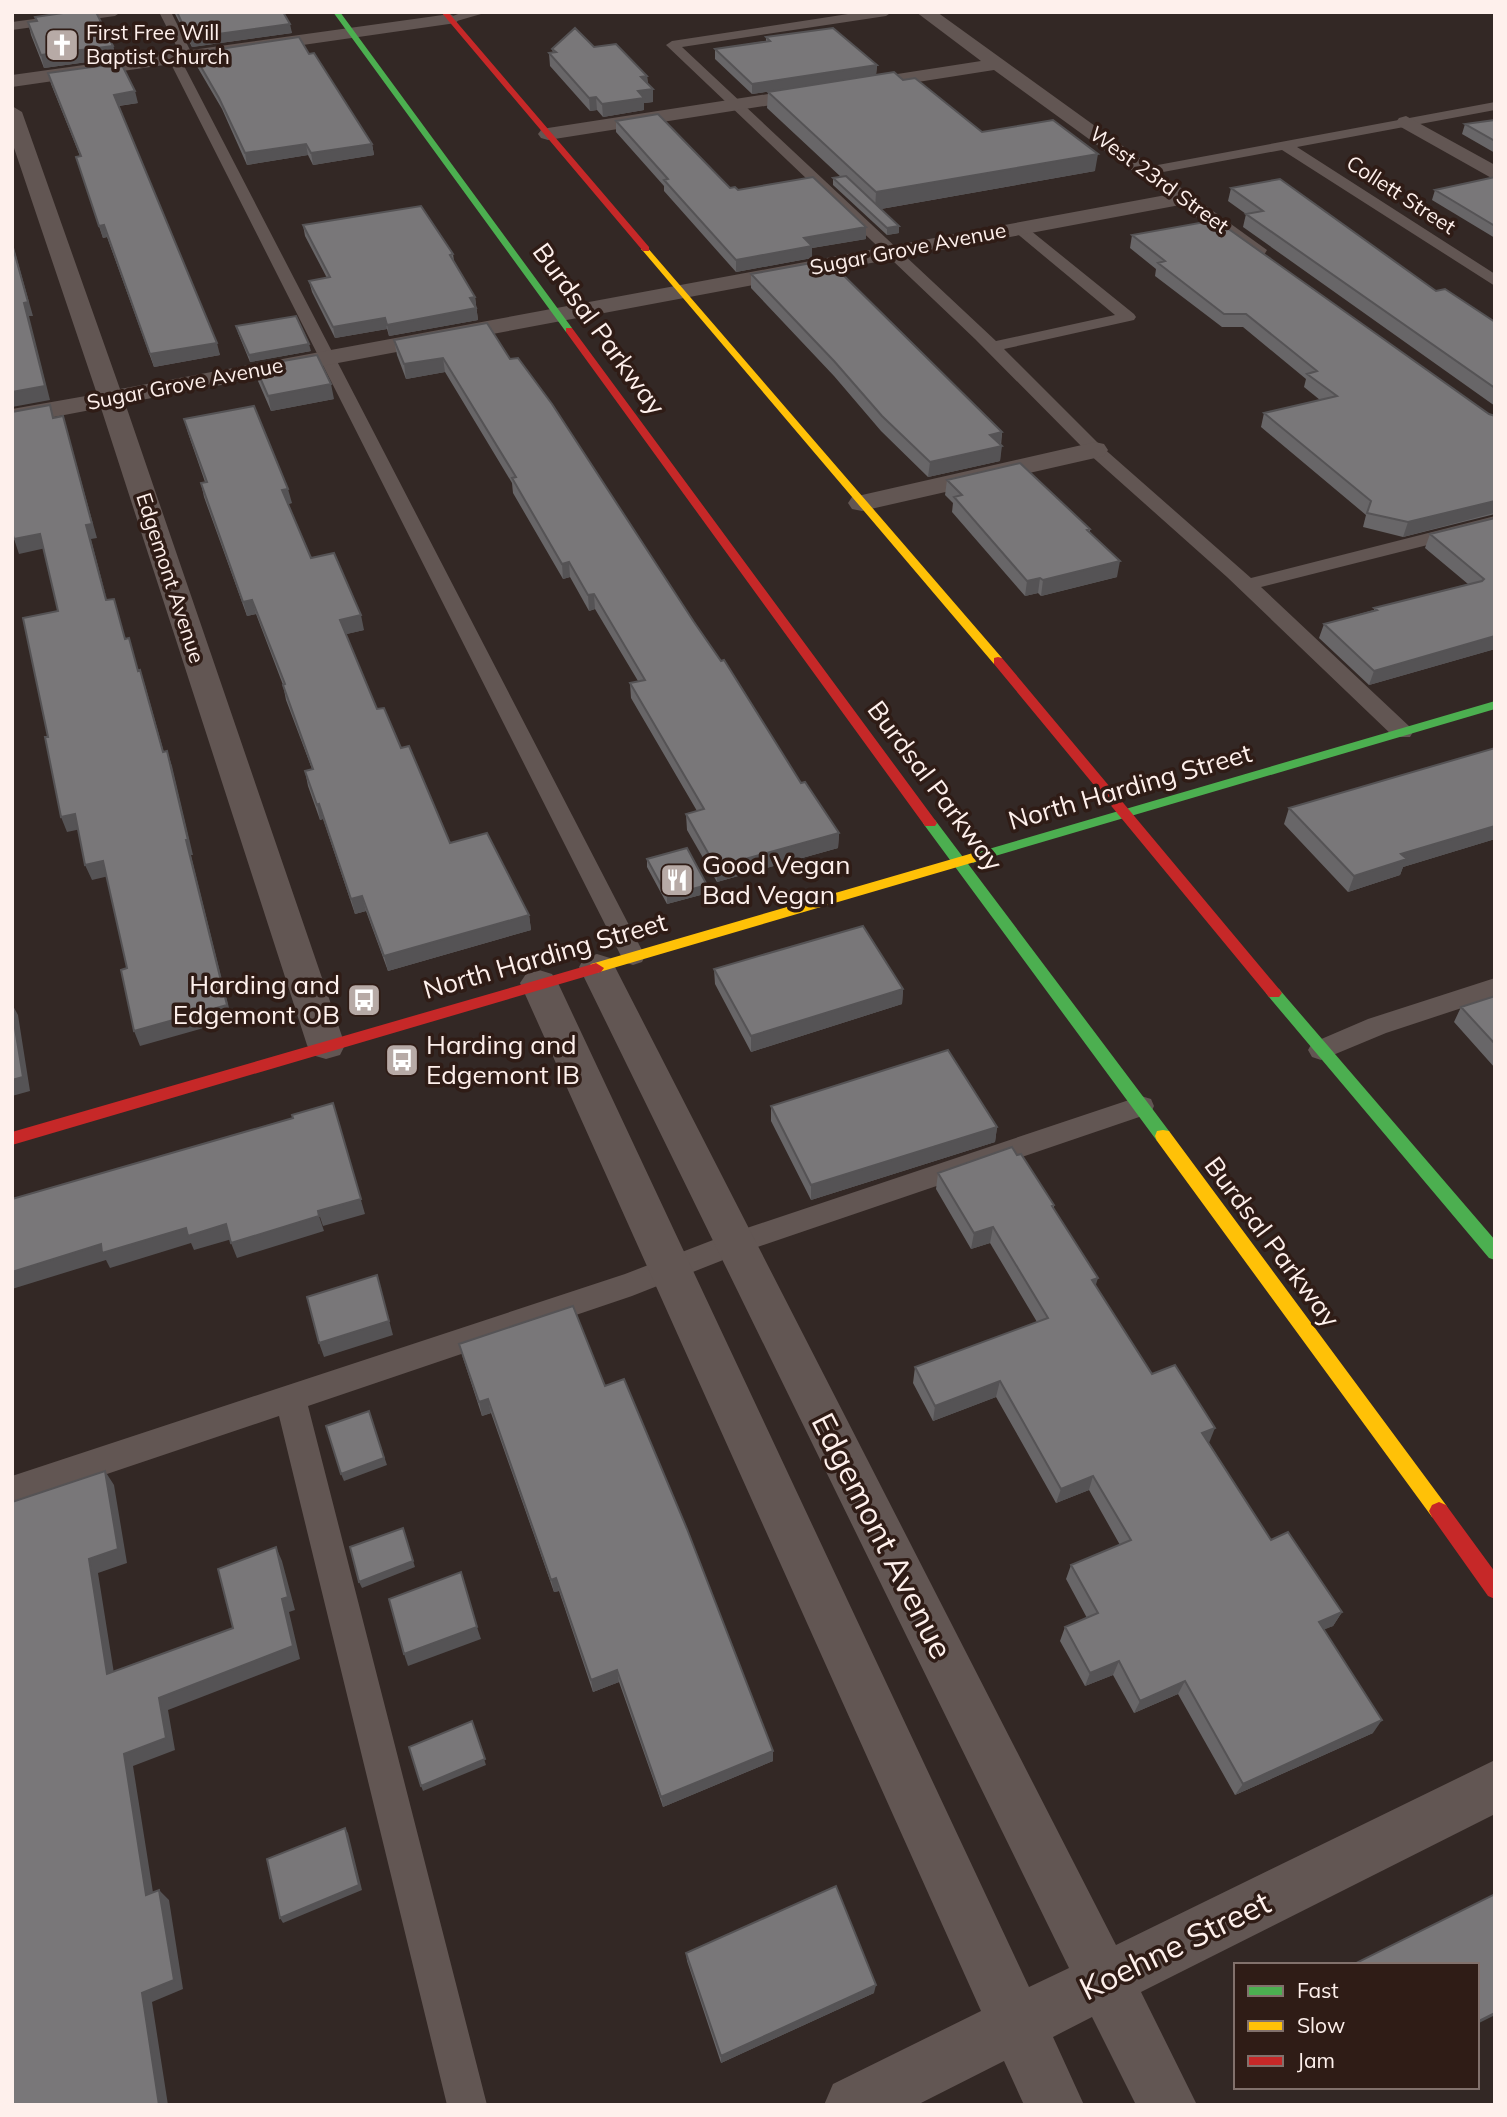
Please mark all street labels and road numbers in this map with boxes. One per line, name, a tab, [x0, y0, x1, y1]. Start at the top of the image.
street label: West 23rd Street	[1085, 120, 1234, 238]
street label: Collett Street	[1342, 149, 1461, 239]
street label: Sugar Grove Avenue	[808, 216, 1008, 280]
street label: Burdsal Parkway	[526, 236, 673, 421]
street label: Sugar Grove Avenue	[85, 351, 285, 415]
street label: Edgemont Avenue	[131, 489, 211, 666]
street label: Burdsal Parkway	[861, 694, 1010, 878]
street label: North Harding Street	[1004, 736, 1255, 837]
street label: North Harding Street	[419, 905, 670, 1006]
street label: Burdsal Parkway	[1198, 1150, 1347, 1334]
street label: Edgemont Avenue	[804, 1406, 962, 1665]
street label: Koehne Street	[1073, 1882, 1277, 2009]

